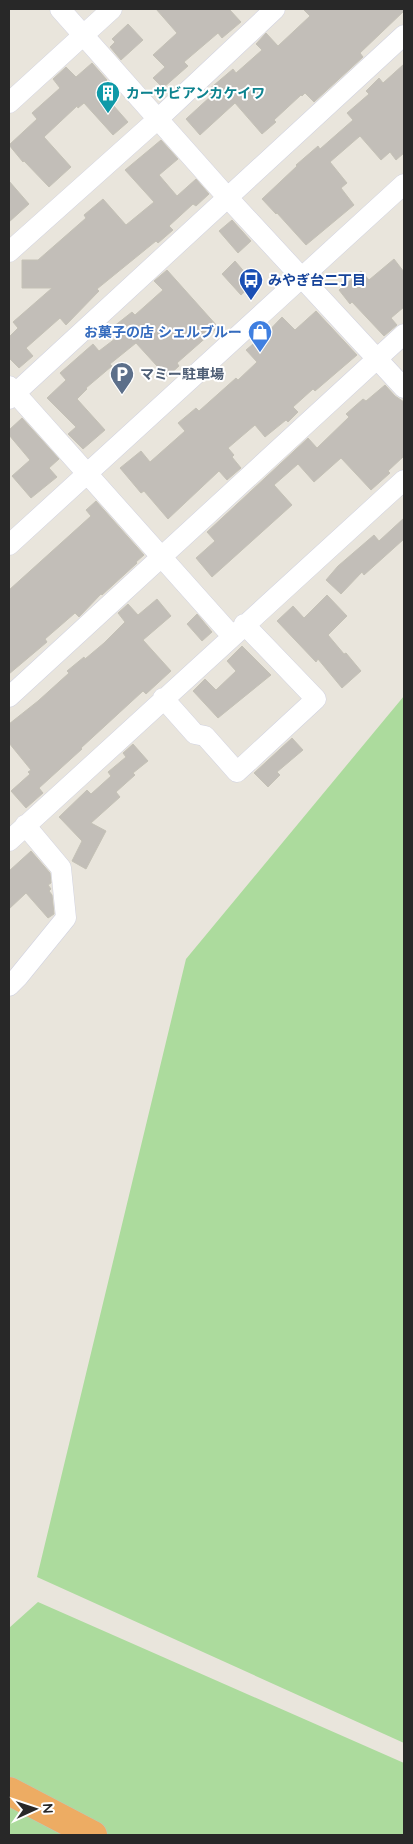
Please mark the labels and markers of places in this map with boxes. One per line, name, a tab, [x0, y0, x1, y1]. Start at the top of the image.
building icon: カーサビアンカケイワ	[95, 80, 121, 114]
place label: カーサビアンカケイワ	[126, 84, 265, 102]
bus stop icon: みやぎ台二丁目	[238, 267, 264, 301]
place label: みやぎ台二丁目	[268, 271, 366, 289]
shop icon: お菓子の店 シェルブルー	[247, 319, 273, 353]
place label: お菓子の店 シェルブルー	[84, 323, 242, 341]
parking icon: マミー駐車場	[109, 361, 135, 395]
place label: マミー駐車場	[140, 365, 224, 383]

